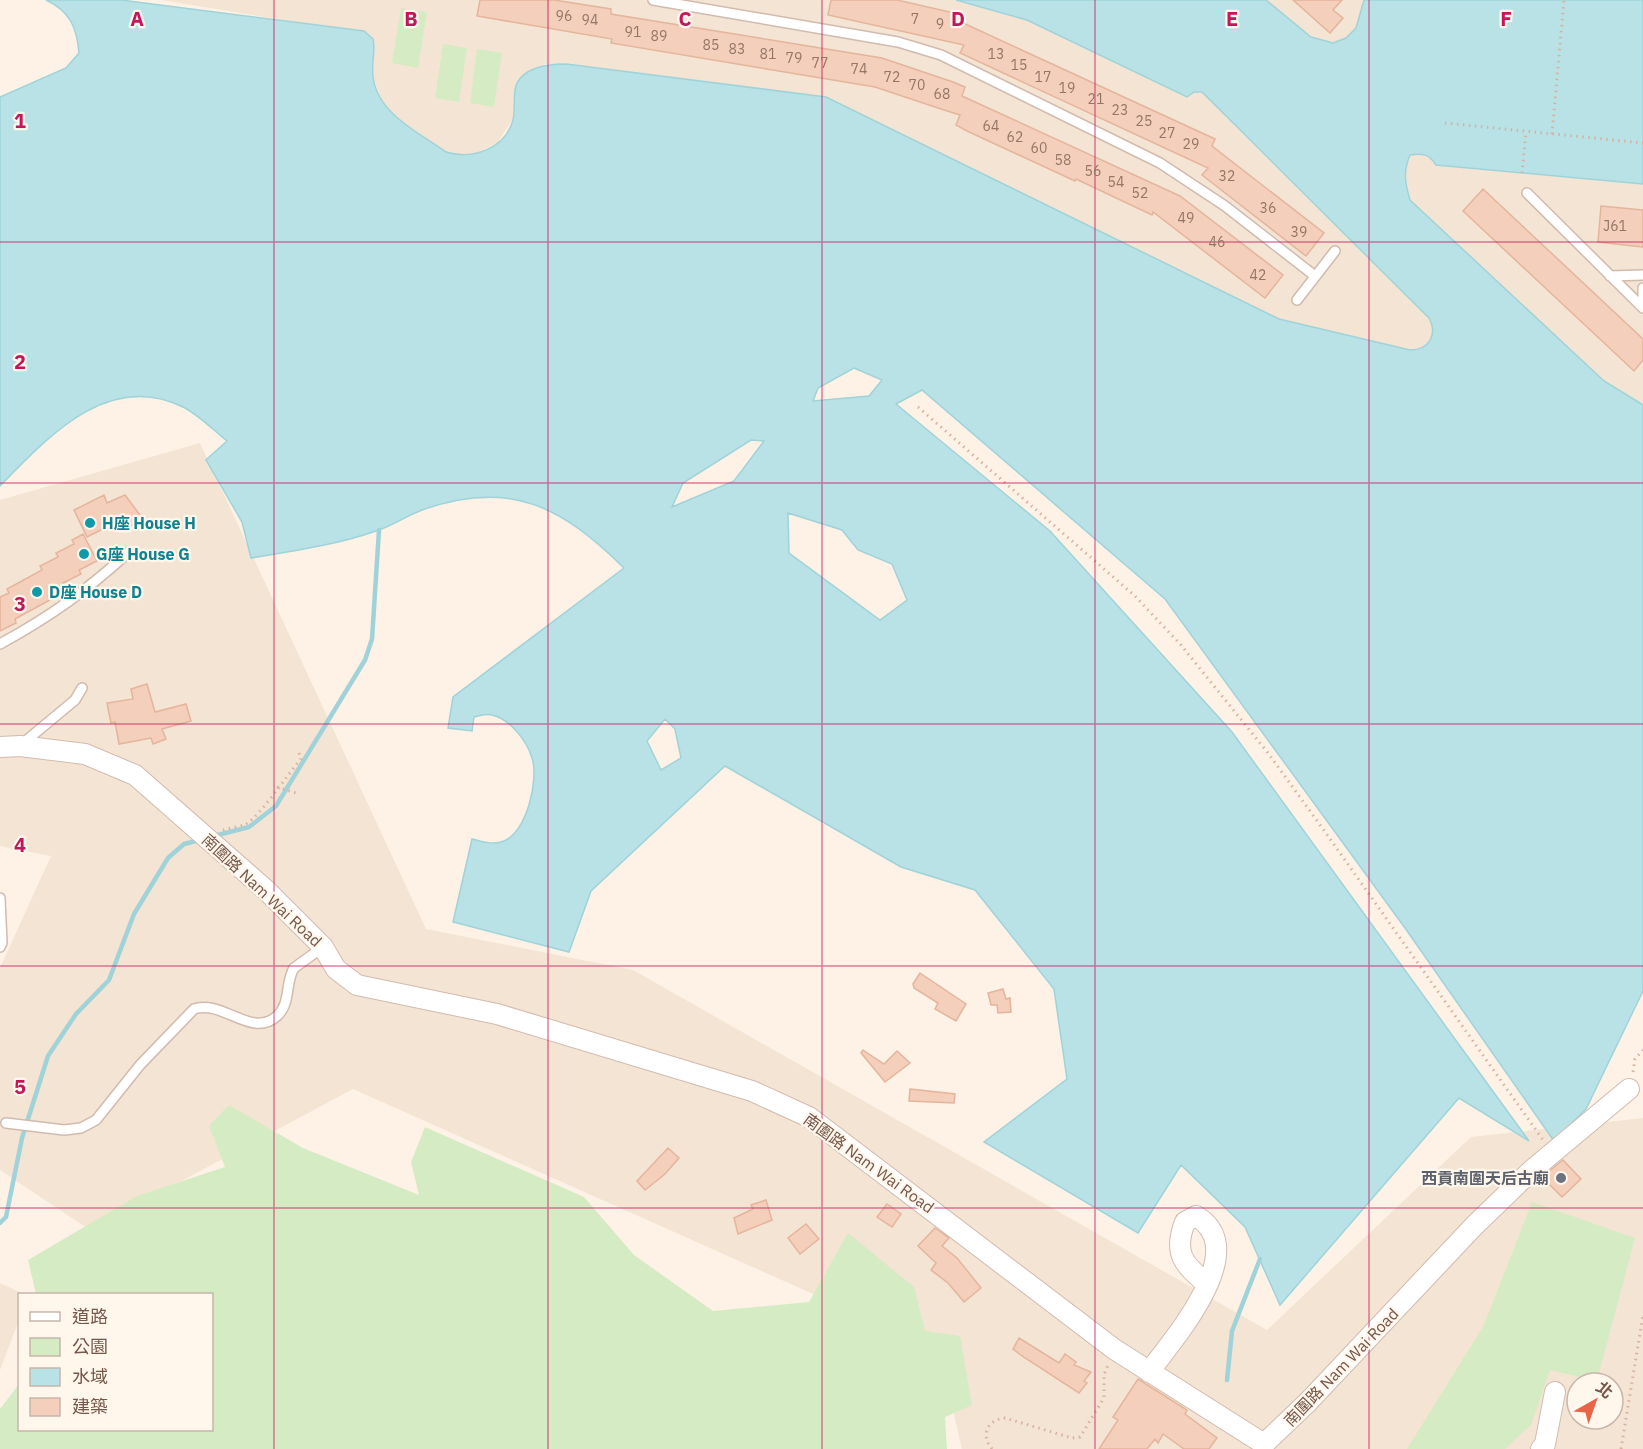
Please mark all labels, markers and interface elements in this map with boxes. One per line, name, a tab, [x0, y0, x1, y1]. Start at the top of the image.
text: A	[130, 5, 144, 32]
text: B	[404, 5, 418, 32]
text: C	[678, 5, 692, 32]
text: D	[951, 5, 965, 32]
text: E	[1226, 5, 1238, 32]
text: F	[1500, 5, 1512, 32]
house number: 96	[556, 7, 572, 25]
house number: 7	[911, 10, 919, 28]
house number: 94	[582, 11, 598, 29]
house number: 9	[936, 15, 944, 33]
house number: 91	[625, 23, 641, 41]
house number: 89	[651, 27, 667, 45]
house number: 85	[703, 36, 719, 54]
house number: 83	[729, 40, 745, 58]
house number: 81	[760, 45, 776, 63]
house number: 13	[988, 45, 1004, 63]
house number: 79	[786, 49, 802, 67]
house number: 77	[812, 54, 828, 72]
house number: 15	[1011, 56, 1027, 74]
house number: 74	[851, 60, 867, 78]
house number: 72	[884, 68, 900, 86]
house number: 17	[1035, 68, 1051, 86]
house number: 70	[909, 76, 925, 94]
house number: 19	[1059, 79, 1075, 97]
house number: 68	[934, 85, 950, 103]
house number: 21	[1088, 90, 1104, 108]
house number: 23	[1112, 101, 1128, 119]
text: 1	[14, 107, 26, 134]
house number: 25	[1136, 112, 1152, 130]
house number: 64	[983, 117, 999, 135]
house number: 27	[1159, 124, 1175, 142]
house number: 62	[1007, 128, 1023, 146]
house number: 29	[1183, 135, 1199, 153]
house number: 60	[1031, 139, 1047, 157]
house number: 58	[1055, 151, 1071, 169]
house number: 56	[1085, 162, 1101, 180]
house number: 32	[1219, 167, 1235, 185]
house number: 54	[1108, 173, 1124, 191]
house number: 52	[1132, 184, 1148, 202]
house number: 36	[1260, 199, 1276, 217]
house number: 49	[1178, 209, 1194, 227]
house number: J61	[1603, 217, 1627, 235]
house number: 39	[1291, 223, 1307, 241]
house number: 46	[1209, 233, 1225, 251]
house number: 42	[1250, 266, 1266, 284]
text: 2	[14, 348, 26, 375]
place label: H座 House H	[102, 513, 196, 533]
marker: H座 House H	[83, 516, 97, 530]
place label: G座 House G	[96, 544, 190, 564]
marker: G座 House G	[77, 547, 91, 561]
place label: D座 House D	[49, 582, 142, 602]
marker: D座 House D	[30, 585, 44, 599]
text: 3	[14, 590, 26, 617]
street label: 南圍路 Nam Wai Road	[198, 829, 326, 951]
text: 4	[14, 831, 26, 858]
text: 5	[14, 1073, 26, 1100]
street label: 南圍路 Nam Wai Road	[800, 1109, 938, 1217]
place label: 西貢南圍天后古廟	[1421, 1168, 1549, 1188]
marker: 西貢南圍天后古廟	[1554, 1171, 1568, 1185]
legend	[18, 1293, 213, 1431]
street label: 南圍路 Nam Wai Road	[1279, 1304, 1403, 1430]
text: 道路	[72, 1305, 108, 1328]
text: 公園	[72, 1335, 108, 1358]
text: 水域	[72, 1365, 108, 1388]
north arrow	[1565, 1371, 1625, 1431]
text: 北	[1592, 1377, 1617, 1402]
text: 建築	[72, 1395, 108, 1418]

